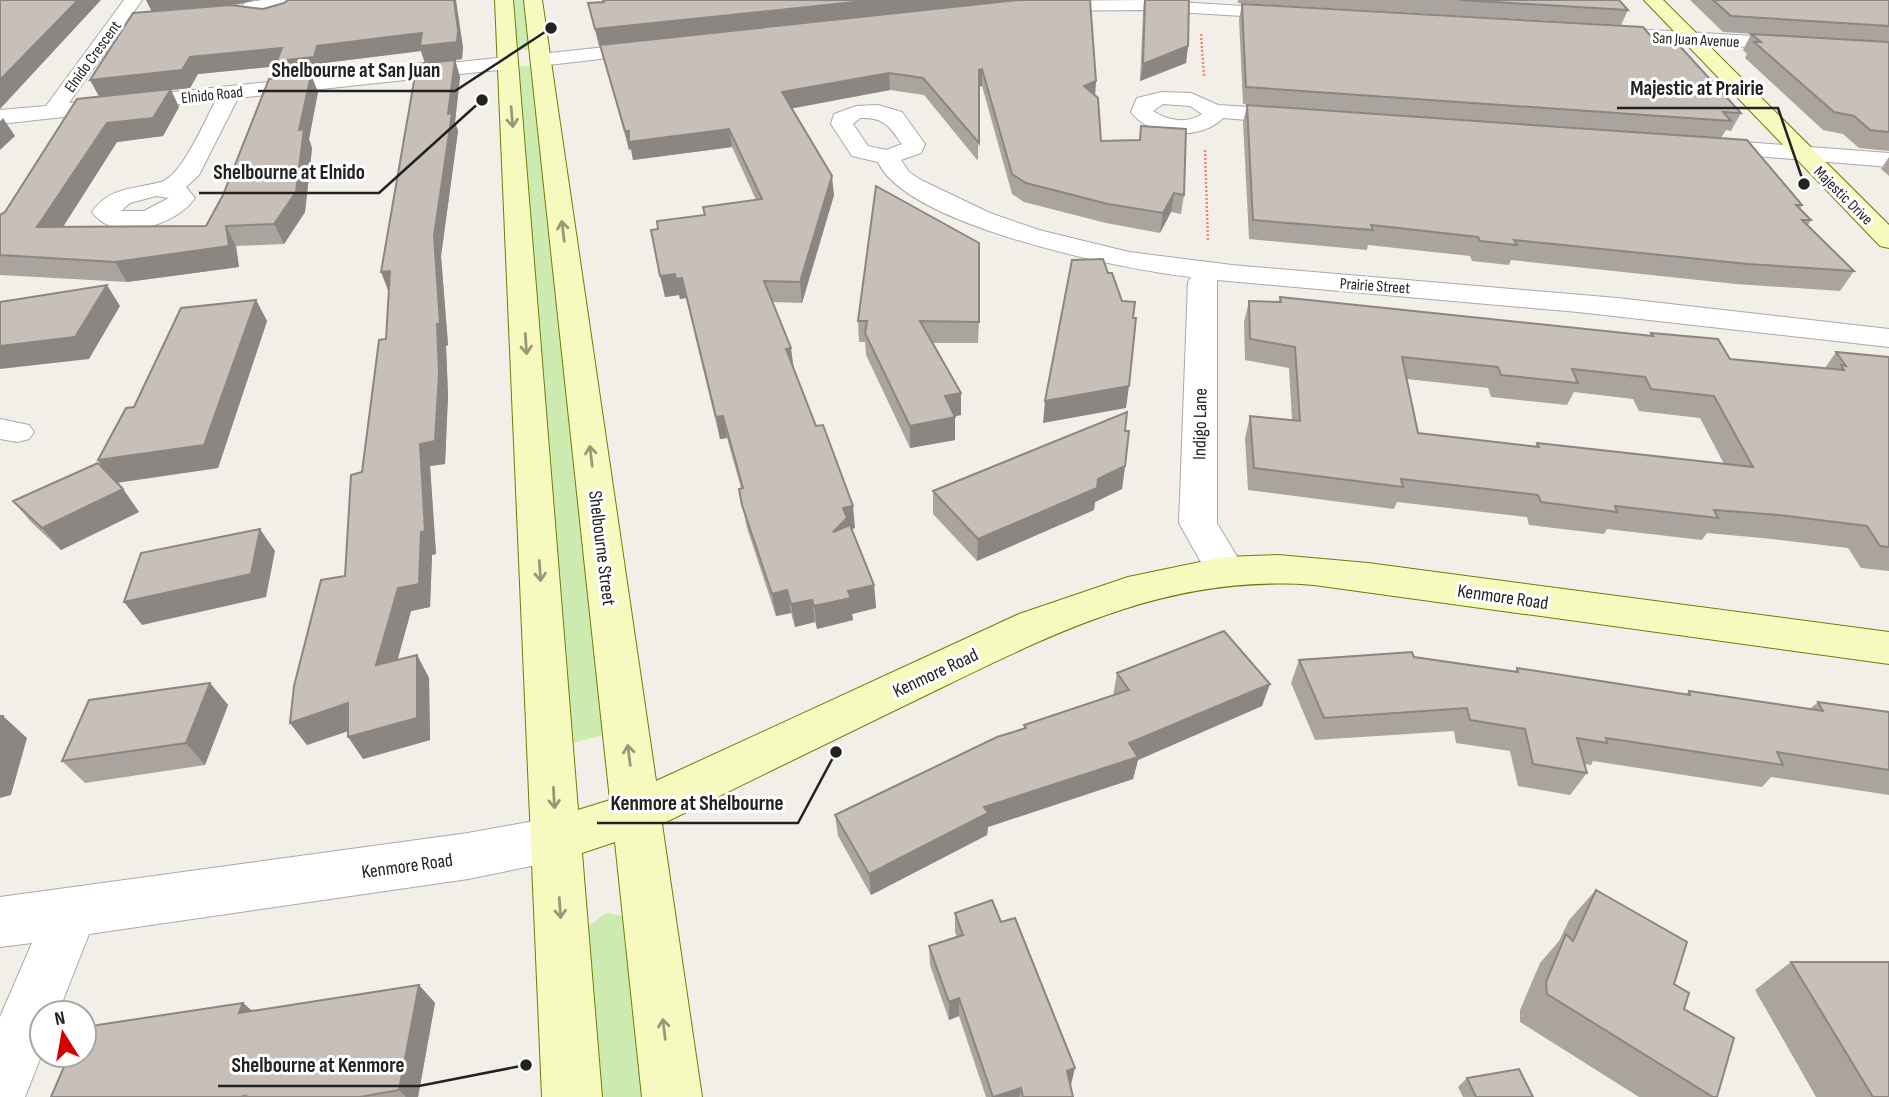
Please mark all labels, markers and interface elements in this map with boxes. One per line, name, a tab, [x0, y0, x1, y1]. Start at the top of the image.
street label: Elnido Crescent	[61, 17, 126, 96]
street label: San Juan Avenue	[1652, 29, 1740, 52]
callout: Shelbourne at San Juan	[258, 49, 455, 91]
text: Shelbourne at San Juan	[272, 58, 440, 83]
callout: Majestic at Prairie	[1617, 66, 1778, 108]
text: Majestic at Prairie	[1630, 76, 1764, 101]
street label: Elnido Road	[180, 83, 244, 108]
one-way arrow	[506, 105, 519, 128]
callout: Shelbourne at Elnido	[199, 151, 379, 193]
text: Shelbourne at Elnido	[213, 160, 365, 185]
street label: Majestic Drive	[1810, 163, 1876, 229]
one-way arrow	[556, 220, 569, 243]
street label: Prairie Street	[1339, 275, 1411, 298]
one-way arrow	[520, 332, 533, 355]
street label: Indigo Lane	[1188, 388, 1213, 460]
one-way arrow	[584, 446, 597, 468]
street label: Shelbourne Street	[583, 489, 620, 607]
one-way arrow	[534, 559, 547, 582]
street label: Kenmore Road	[1456, 580, 1550, 615]
street label: Kenmore Road	[889, 644, 982, 703]
one-way arrow	[623, 744, 636, 767]
callout: Kenmore at Shelbourne	[597, 781, 798, 823]
one-way arrow	[547, 786, 560, 809]
text: Kenmore at Shelbourne	[611, 791, 783, 816]
street label: Kenmore Road	[360, 849, 454, 884]
one-way arrow	[554, 896, 567, 918]
north arrow	[28, 999, 98, 1069]
text: N	[53, 1007, 67, 1031]
one-way arrow	[657, 1018, 670, 1041]
callout: Shelbourne at Kenmore	[218, 1044, 419, 1086]
text: Shelbourne at Kenmore	[232, 1053, 404, 1078]

